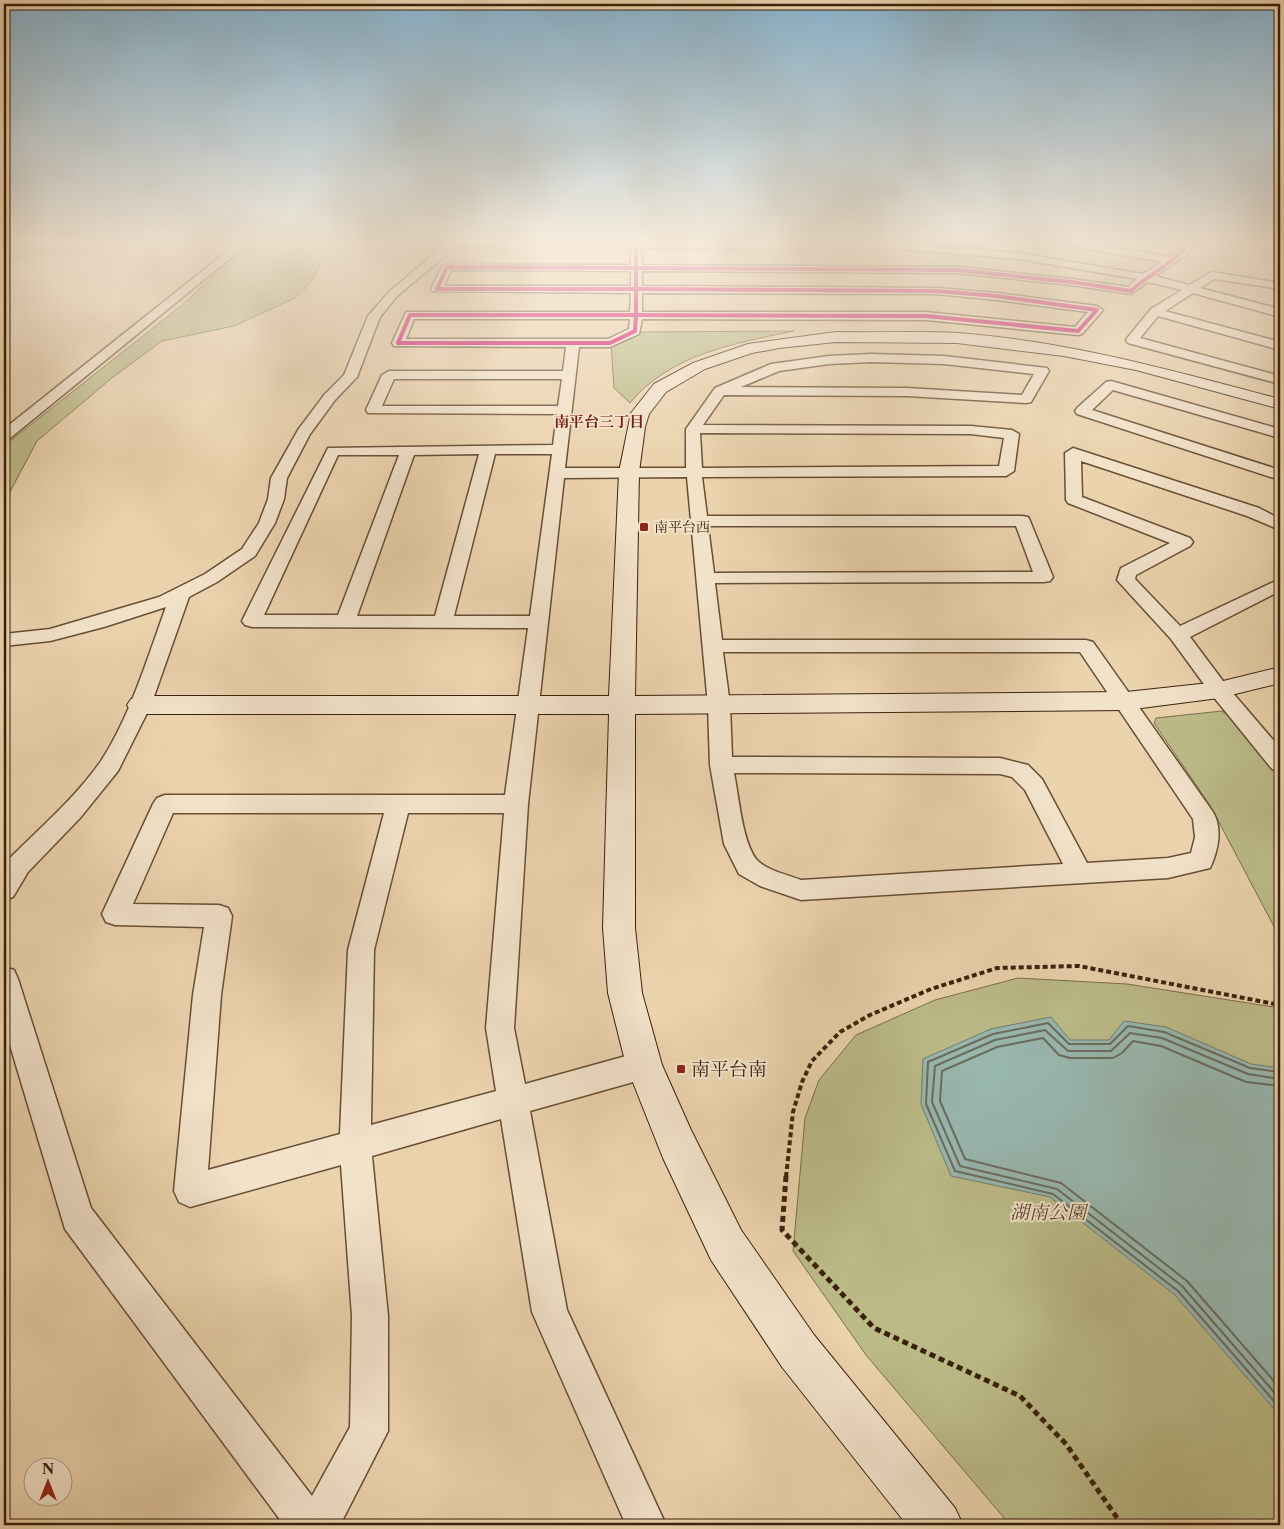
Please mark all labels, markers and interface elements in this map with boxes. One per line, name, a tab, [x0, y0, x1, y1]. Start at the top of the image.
district label: 南平台三丁目	[554, 412, 644, 431]
place label: 南平台西	[654, 518, 710, 536]
marker: 南平台西	[638, 521, 650, 533]
place label: 南平台南	[691, 1058, 767, 1081]
marker: 南平台南	[675, 1063, 687, 1075]
park label: 湖南公園	[1010, 1201, 1089, 1224]
north arrow	[22, 1456, 72, 1506]
text: N	[42, 1460, 54, 1478]

